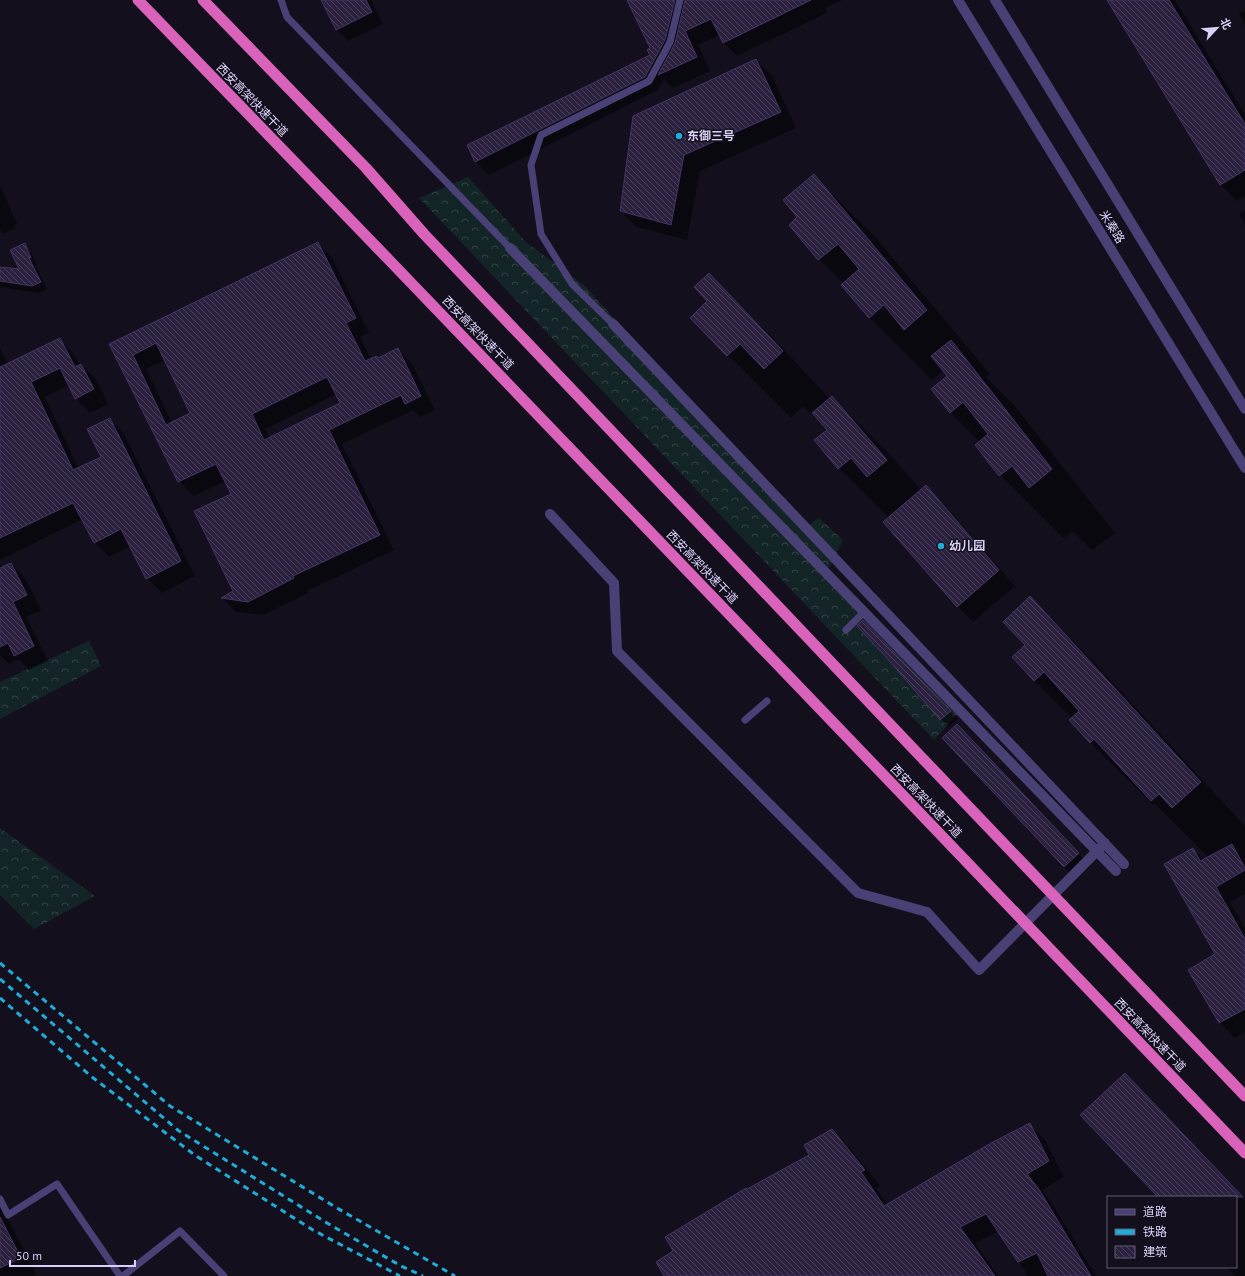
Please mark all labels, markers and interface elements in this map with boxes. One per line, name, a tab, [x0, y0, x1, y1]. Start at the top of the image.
north arrow	[1197, 8, 1237, 48]
text: 北	[1217, 16, 1235, 32]
street label: 西安高架快速干道	[214, 60, 291, 139]
place label: 东御三号	[687, 128, 735, 143]
marker: 东御三号	[674, 131, 684, 141]
street label: 米秦路	[1097, 207, 1128, 246]
street label: 西安高架快速干道	[440, 293, 517, 372]
street label: 西安高架快速干道	[664, 527, 741, 606]
place label: 幼儿园	[949, 538, 985, 553]
marker: 幼儿园	[936, 541, 946, 551]
street label: 西安高架快速干道	[888, 761, 965, 840]
street label: 西安高架快速干道	[1112, 995, 1189, 1074]
legend	[1107, 1196, 1237, 1268]
text: 道路	[1143, 1204, 1167, 1219]
text: 铁路	[1143, 1224, 1167, 1239]
scale bar	[10, 1242, 135, 1268]
text: 建筑	[1143, 1244, 1167, 1259]
text: 50 m	[16, 1248, 42, 1263]

